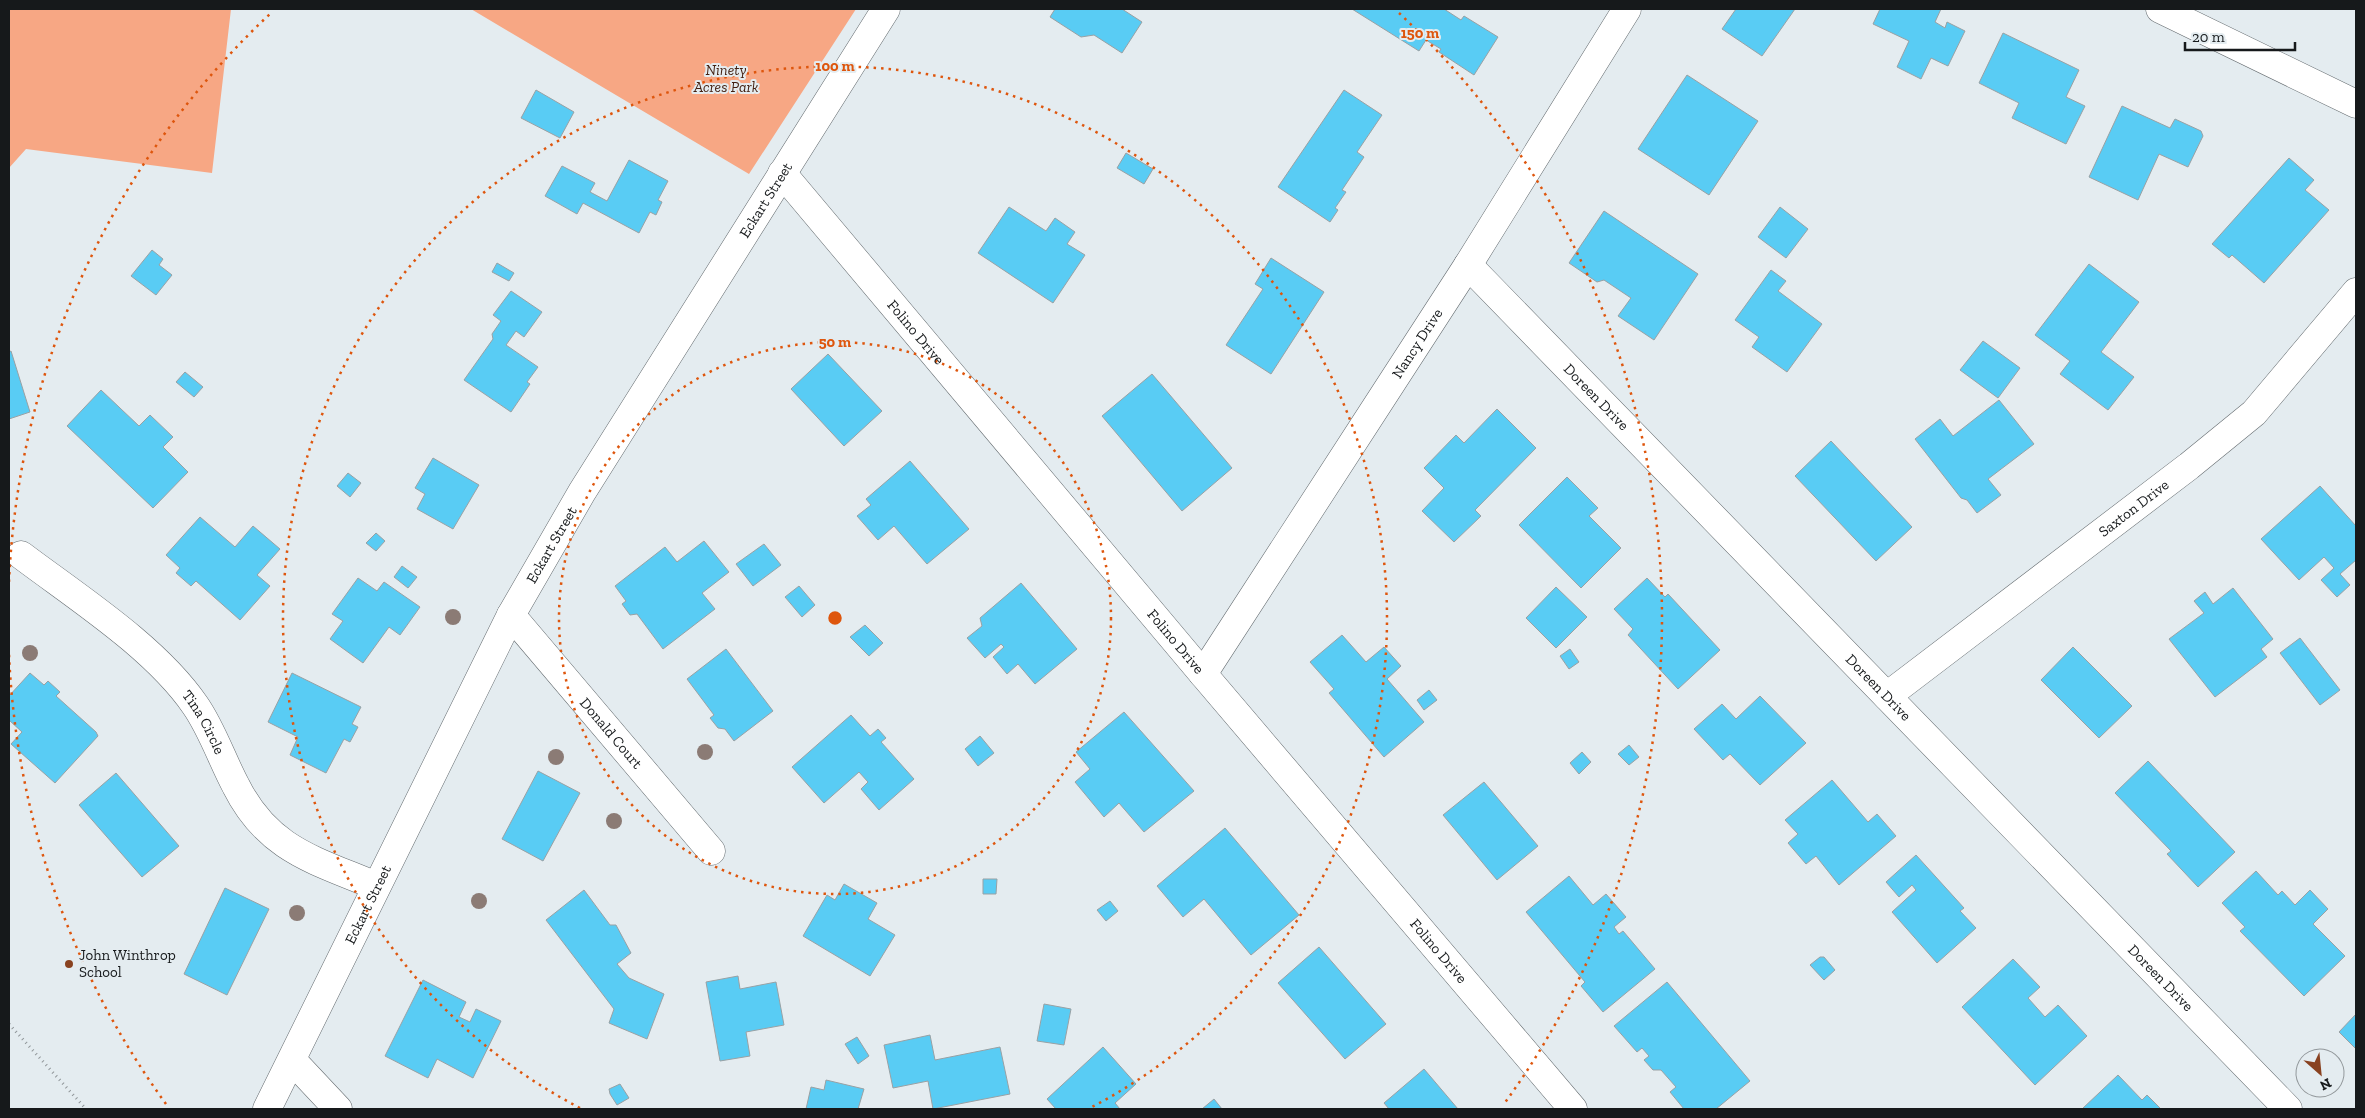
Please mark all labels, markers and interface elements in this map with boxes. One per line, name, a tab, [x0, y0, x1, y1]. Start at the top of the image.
scale bar	[2185, 20, 2295, 52]
text: 150 m	[1401, 24, 1439, 42]
text: 20 m	[2192, 28, 2225, 46]
text: 100 m	[815, 57, 855, 75]
park label: Ninety Acres Park	[693, 61, 759, 96]
street label: Eckart Street	[735, 159, 796, 241]
street label: Folino Drive	[883, 296, 948, 368]
street label: Nancy Drive	[1388, 305, 1446, 382]
text: 50 m	[819, 333, 851, 351]
street label: Doreen Drive	[1560, 360, 1633, 434]
street label: Saxton Drive	[2095, 476, 2172, 541]
street label: Eckart Street	[522, 503, 581, 586]
street label: Folino Drive	[1143, 605, 1208, 678]
centre of rings	[826, 609, 844, 627]
street label: Doreen Drive	[1842, 650, 1915, 725]
street label: Tina Circle	[178, 686, 229, 757]
street label: Donald Court	[576, 694, 647, 773]
street label: Eckart Street	[341, 862, 395, 947]
street label: Folino Drive	[1406, 915, 1471, 987]
street label: Doreen Drive	[2124, 941, 2197, 1015]
place label: John Winthrop School	[79, 946, 176, 981]
marker: John Winthrop School	[63, 958, 75, 970]
north arrow	[2295, 1048, 2345, 1098]
text: N	[2317, 1074, 2334, 1094]

